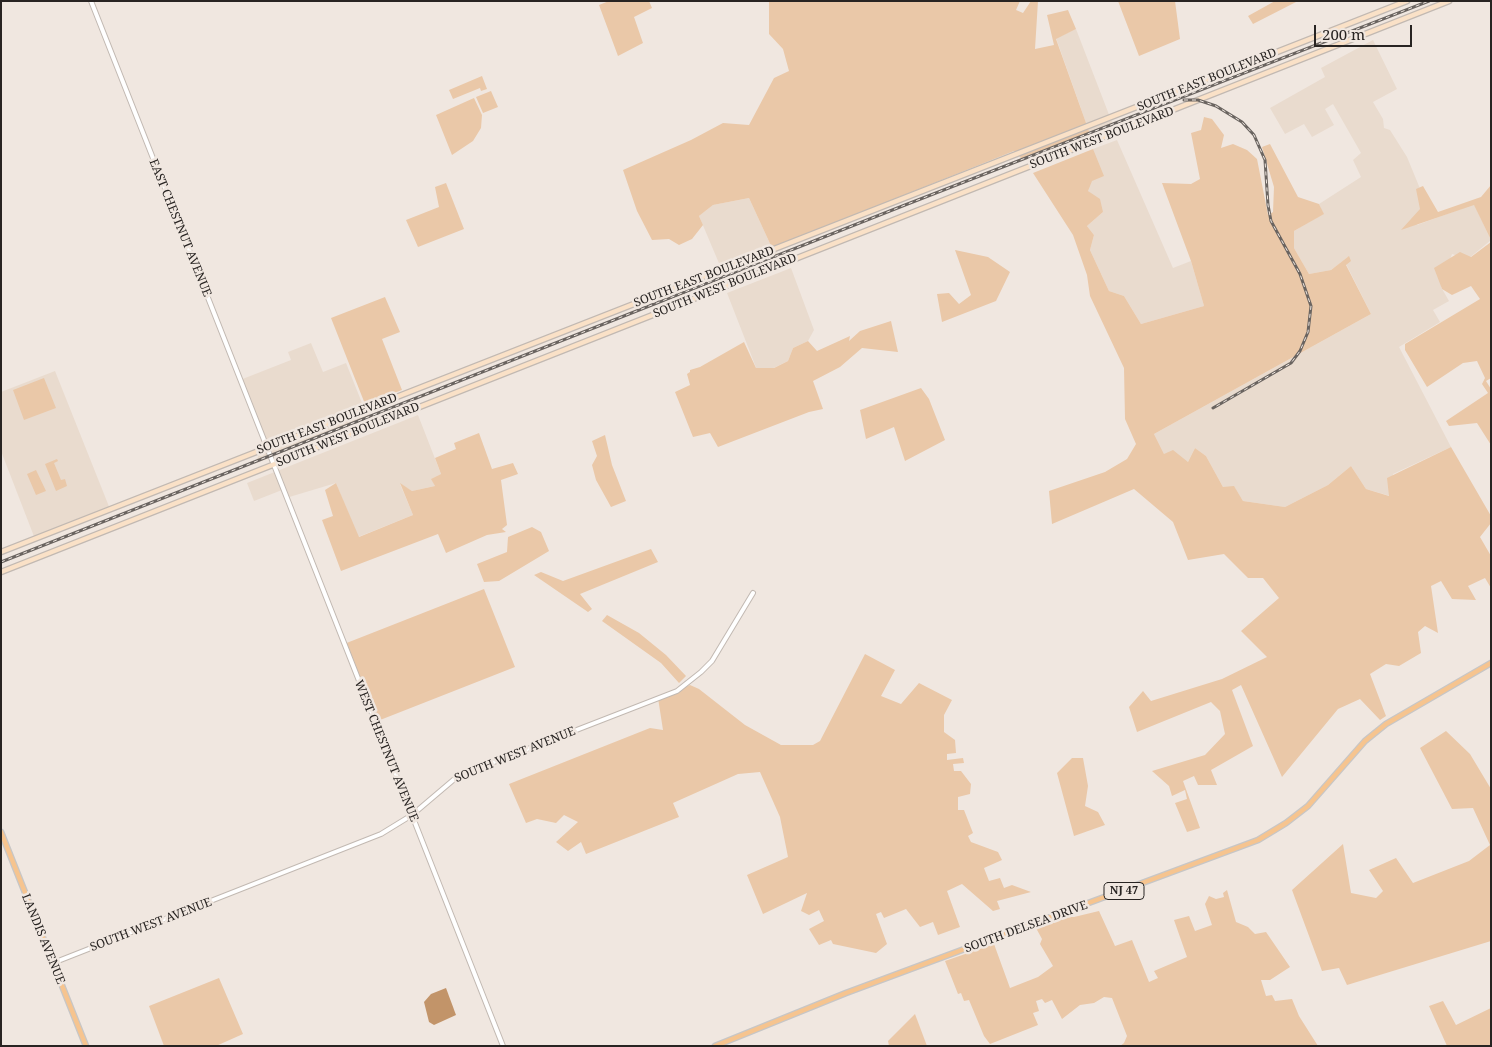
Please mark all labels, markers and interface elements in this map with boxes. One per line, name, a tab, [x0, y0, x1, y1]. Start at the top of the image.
scale bar	[1317, 15, 1414, 47]
text: 200 m	[1322, 24, 1365, 44]
street label: SOUTH EAST BOULEVARD	[1135, 45, 1279, 115]
street label: SOUTH WEST BOULEVARD	[1028, 104, 1176, 172]
street label: EAST CHESTNUT AVENUE	[146, 157, 214, 299]
street label: SOUTH EAST BOULEVARD	[632, 244, 776, 310]
street label: SOUTH WEST BOULEVARD	[651, 251, 799, 321]
street label: SOUTH EAST BOULEVARD	[255, 391, 399, 457]
street label: SOUTH WEST BOULEVARD	[274, 400, 422, 470]
street label: WEST CHESTNUT AVENUE	[351, 678, 421, 824]
street label: SOUTH WEST AVENUE	[452, 724, 578, 786]
road number: NJ 47	[1104, 882, 1144, 899]
street label: LANDIS AVENUE	[18, 892, 68, 986]
street label: SOUTH WEST AVENUE	[88, 895, 214, 955]
street label: SOUTH DELSEA DRIVE	[963, 898, 1089, 956]

